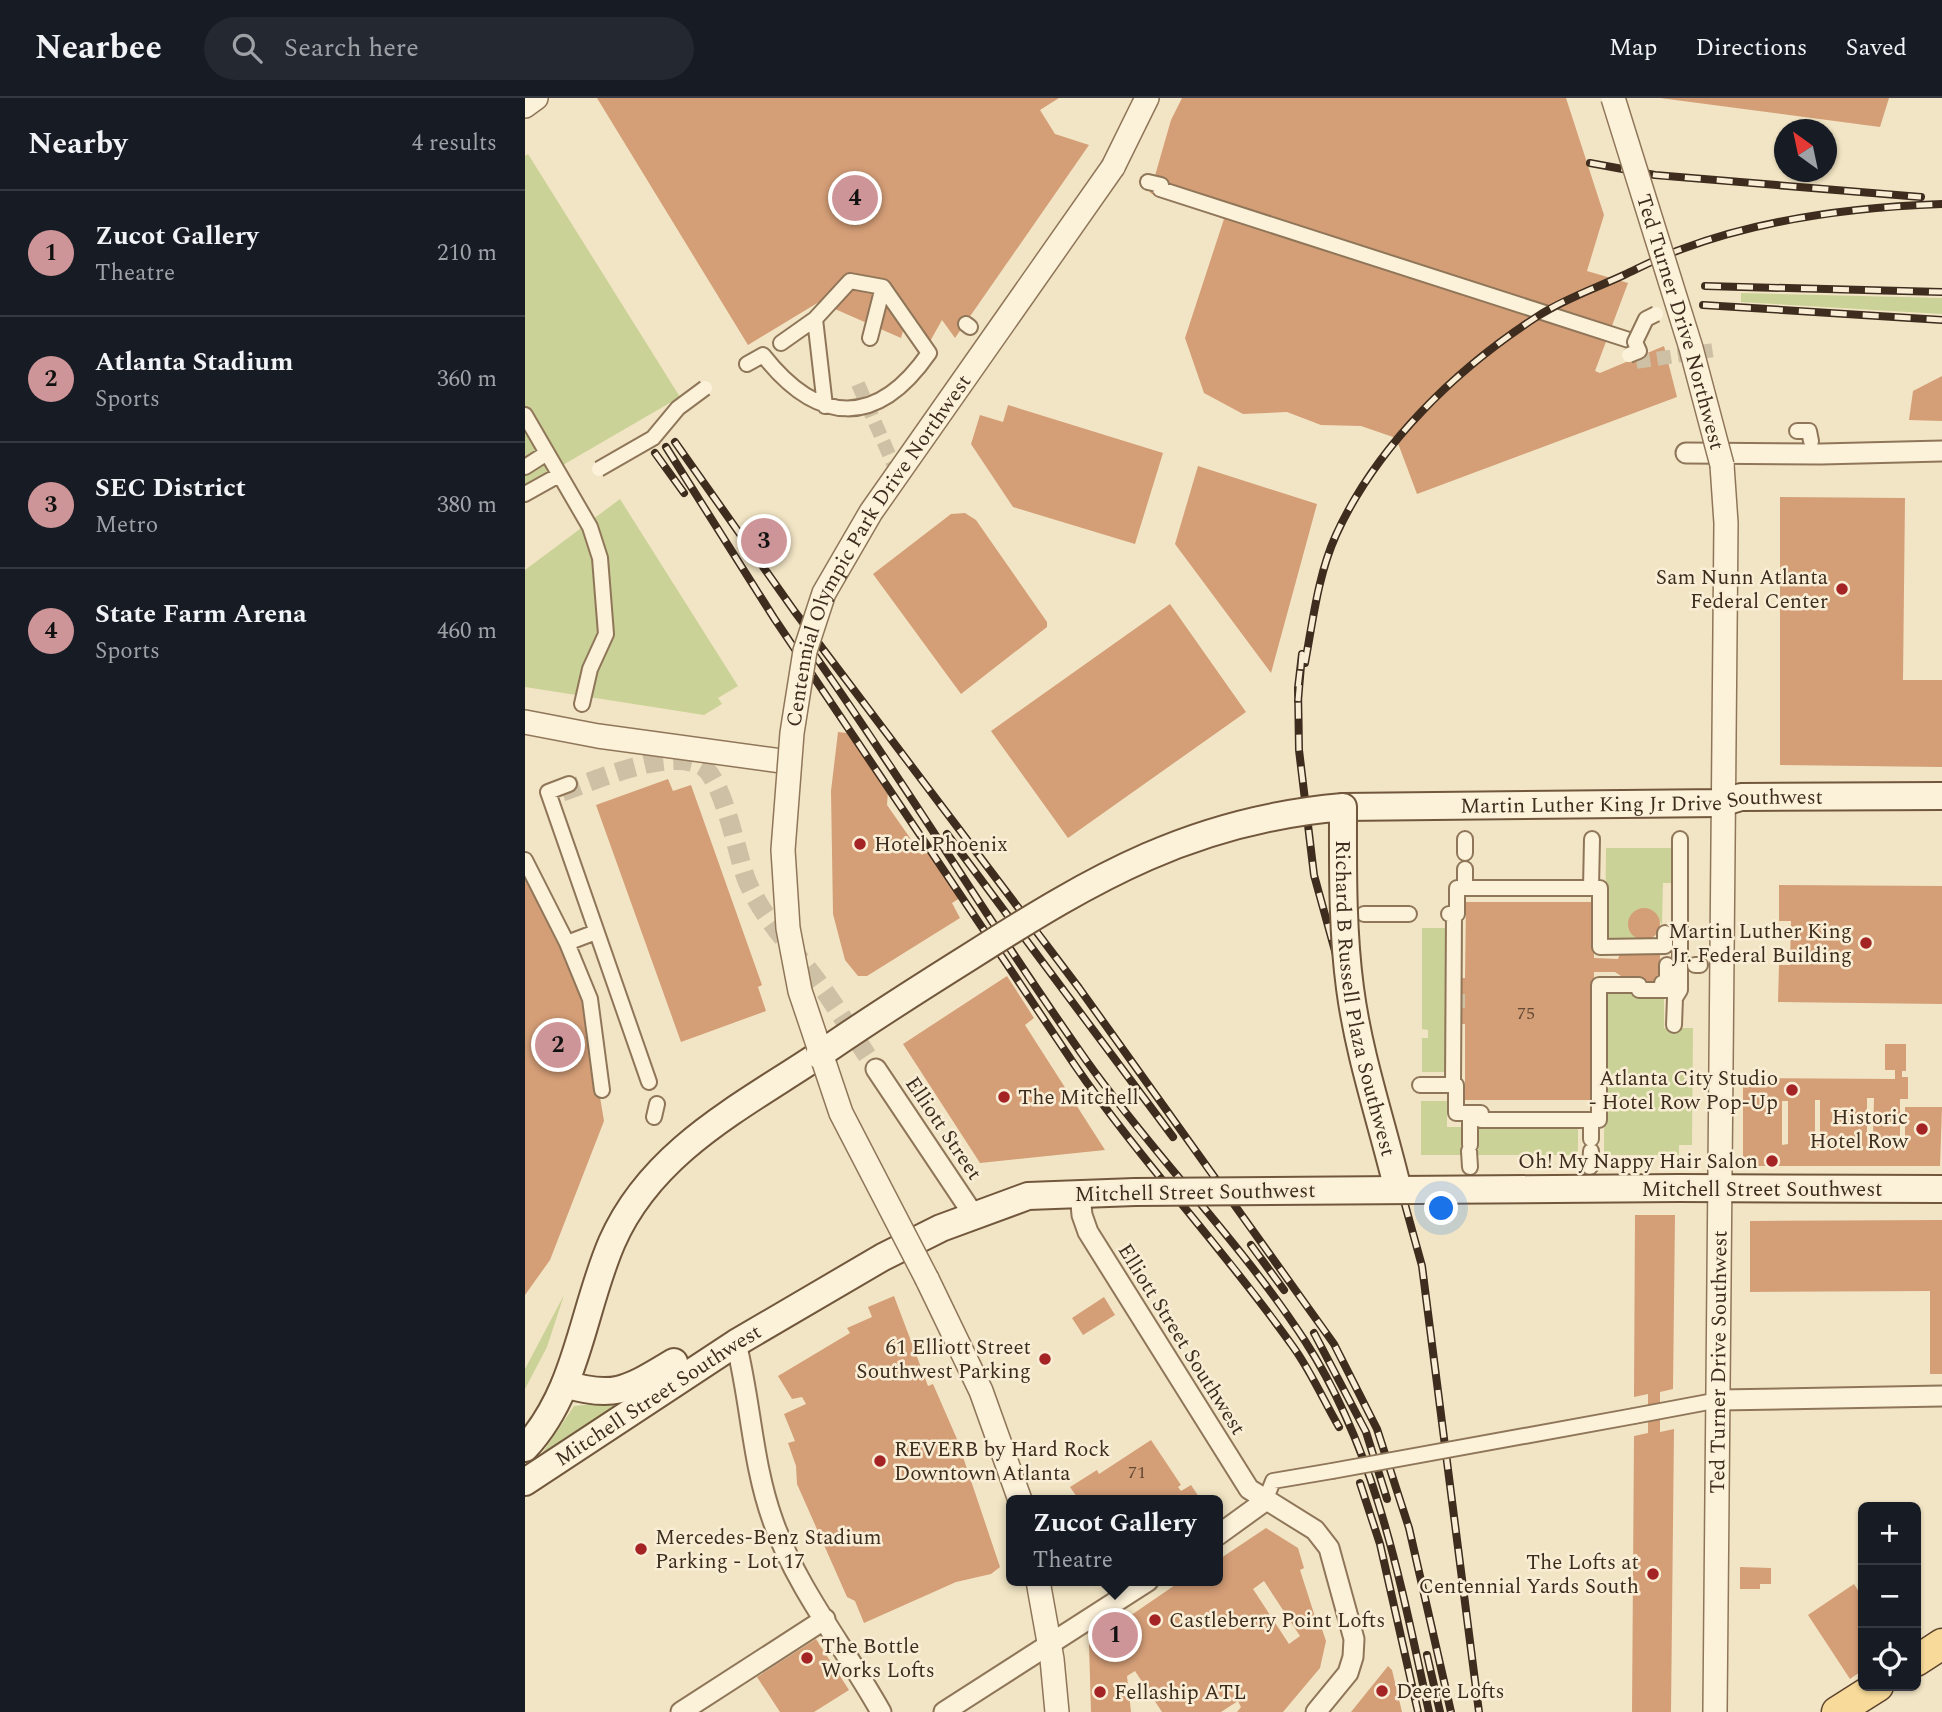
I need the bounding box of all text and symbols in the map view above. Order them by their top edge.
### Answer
search box [204,17,694,80]
text: Nearbee [35,23,162,73]
text: Search here [284,28,419,68]
icon: search [228,29,266,67]
text: Map [1609,30,1657,66]
text: Directions [1695,30,1807,66]
text: Saved [1845,30,1907,66]
north arrow [1774,119,1837,182]
text: Nearby [28,121,127,167]
text: 4 results [412,126,497,161]
pin: 4 [832,172,878,224]
street label: Ted Turner Drive Northwest [1627,190,1732,454]
text: Zucot Gallery [95,216,259,256]
text: 1 [45,236,57,271]
text: 210 m [437,236,497,271]
text: Theatre [95,256,175,291]
text: Atlanta Stadium [95,342,293,382]
text: 2 [45,362,57,397]
text: 360 m [437,362,497,397]
street label: Centennial Olympic Park Drive Northwest [778,368,980,729]
text: Sports [95,382,160,417]
text: SEC District [95,468,246,508]
text: 3 [45,488,57,523]
text: 380 m [437,488,497,523]
text: Metro [95,508,158,543]
pin: 3 [741,515,787,567]
place label: Sam Nunn Atlanta Federal Center [1656,562,1829,618]
marker: Sam Nunn Atlanta Federal Center [1834,581,1850,597]
text: State Farm Arena [95,594,307,634]
text: 4 [45,614,57,649]
text: 460 m [437,614,497,649]
text: Sports [95,634,160,669]
street label: Martin Luther King Jr Drive Southwest [1460,782,1823,823]
place label: Hotel Phoenix [874,829,1008,861]
marker: Hotel Phoenix [852,836,868,852]
street label: Richard B Russell Plaza Southwest [1326,840,1404,1160]
place label: Martin Luther King Jr. Federal Building [1668,916,1852,972]
marker: Martin Luther King Jr. Federal Building [1858,935,1874,951]
house number: 75 [1517,1000,1535,1027]
pin: 2 [535,1019,581,1071]
place label: Atlanta City Studio - Hotel Row Pop-Up [1589,1063,1778,1119]
street label: Elliott Street [897,1070,990,1187]
place label: The Mitchell [1018,1082,1139,1114]
marker: Atlanta City Studio - Hotel Row Pop-Up [1784,1082,1800,1098]
marker: The Mitchell [996,1089,1012,1105]
place label: Historic Hotel Row [1810,1102,1909,1158]
marker: Historic Hotel Row [1914,1121,1930,1137]
place label: Oh! My Nappy Hair Salon [1518,1146,1758,1178]
marker: Oh! My Nappy Hair Salon [1764,1153,1780,1169]
street label: Mitchell Street Southwest [1642,1174,1882,1206]
street label: Mitchell Street Southwest [1074,1175,1316,1211]
your location [1424,1191,1458,1225]
street label: Ted Turner Drive Southwest [1702,1230,1736,1494]
street label: Elliott Street Southwest [1109,1237,1253,1442]
street label: Mitchell Street Southwest [549,1316,768,1475]
place label: 61 Elliott Street Southwest Parking [856,1332,1031,1388]
marker: 61 Elliott Street Southwest Parking [1037,1351,1053,1367]
place label: REVERB by Hard Rock Downtown Atlanta [894,1434,1111,1490]
marker: REVERB by Hard Rock Downtown Atlanta [872,1453,888,1469]
house number: 71 [1128,1459,1146,1486]
popup [1006,1495,1223,1586]
map controls [1858,1502,1921,1691]
button: + [1858,1502,1921,1565]
text: Zucot Gallery [1033,1503,1196,1543]
place label: Mercedes-Benz Stadium Parking - Lot 17 [655,1522,882,1578]
marker: Mercedes-Benz Stadium Parking - Lot 17 [633,1541,649,1557]
text: Theatre [1033,1543,1113,1578]
place label: The Lofts at Centennial Yards South [1419,1547,1639,1603]
button: − [1858,1565,1921,1628]
marker: The Lofts at Centennial Yards South [1645,1566,1661,1582]
place label: Castleberry Point Lofts [1169,1605,1385,1637]
pin: 1 [1092,1609,1138,1661]
marker: Castleberry Point Lofts [1147,1612,1163,1628]
button: locate [1858,1628,1921,1691]
place label: The Bottle Works Lofts [821,1631,935,1687]
marker: The Bottle Works Lofts [799,1650,815,1666]
place label: Deere Lofts [1396,1676,1505,1708]
place label: Fellaship ATL [1114,1677,1247,1709]
marker: Deere Lofts [1374,1683,1390,1699]
marker: Fellaship ATL [1092,1684,1108,1700]

